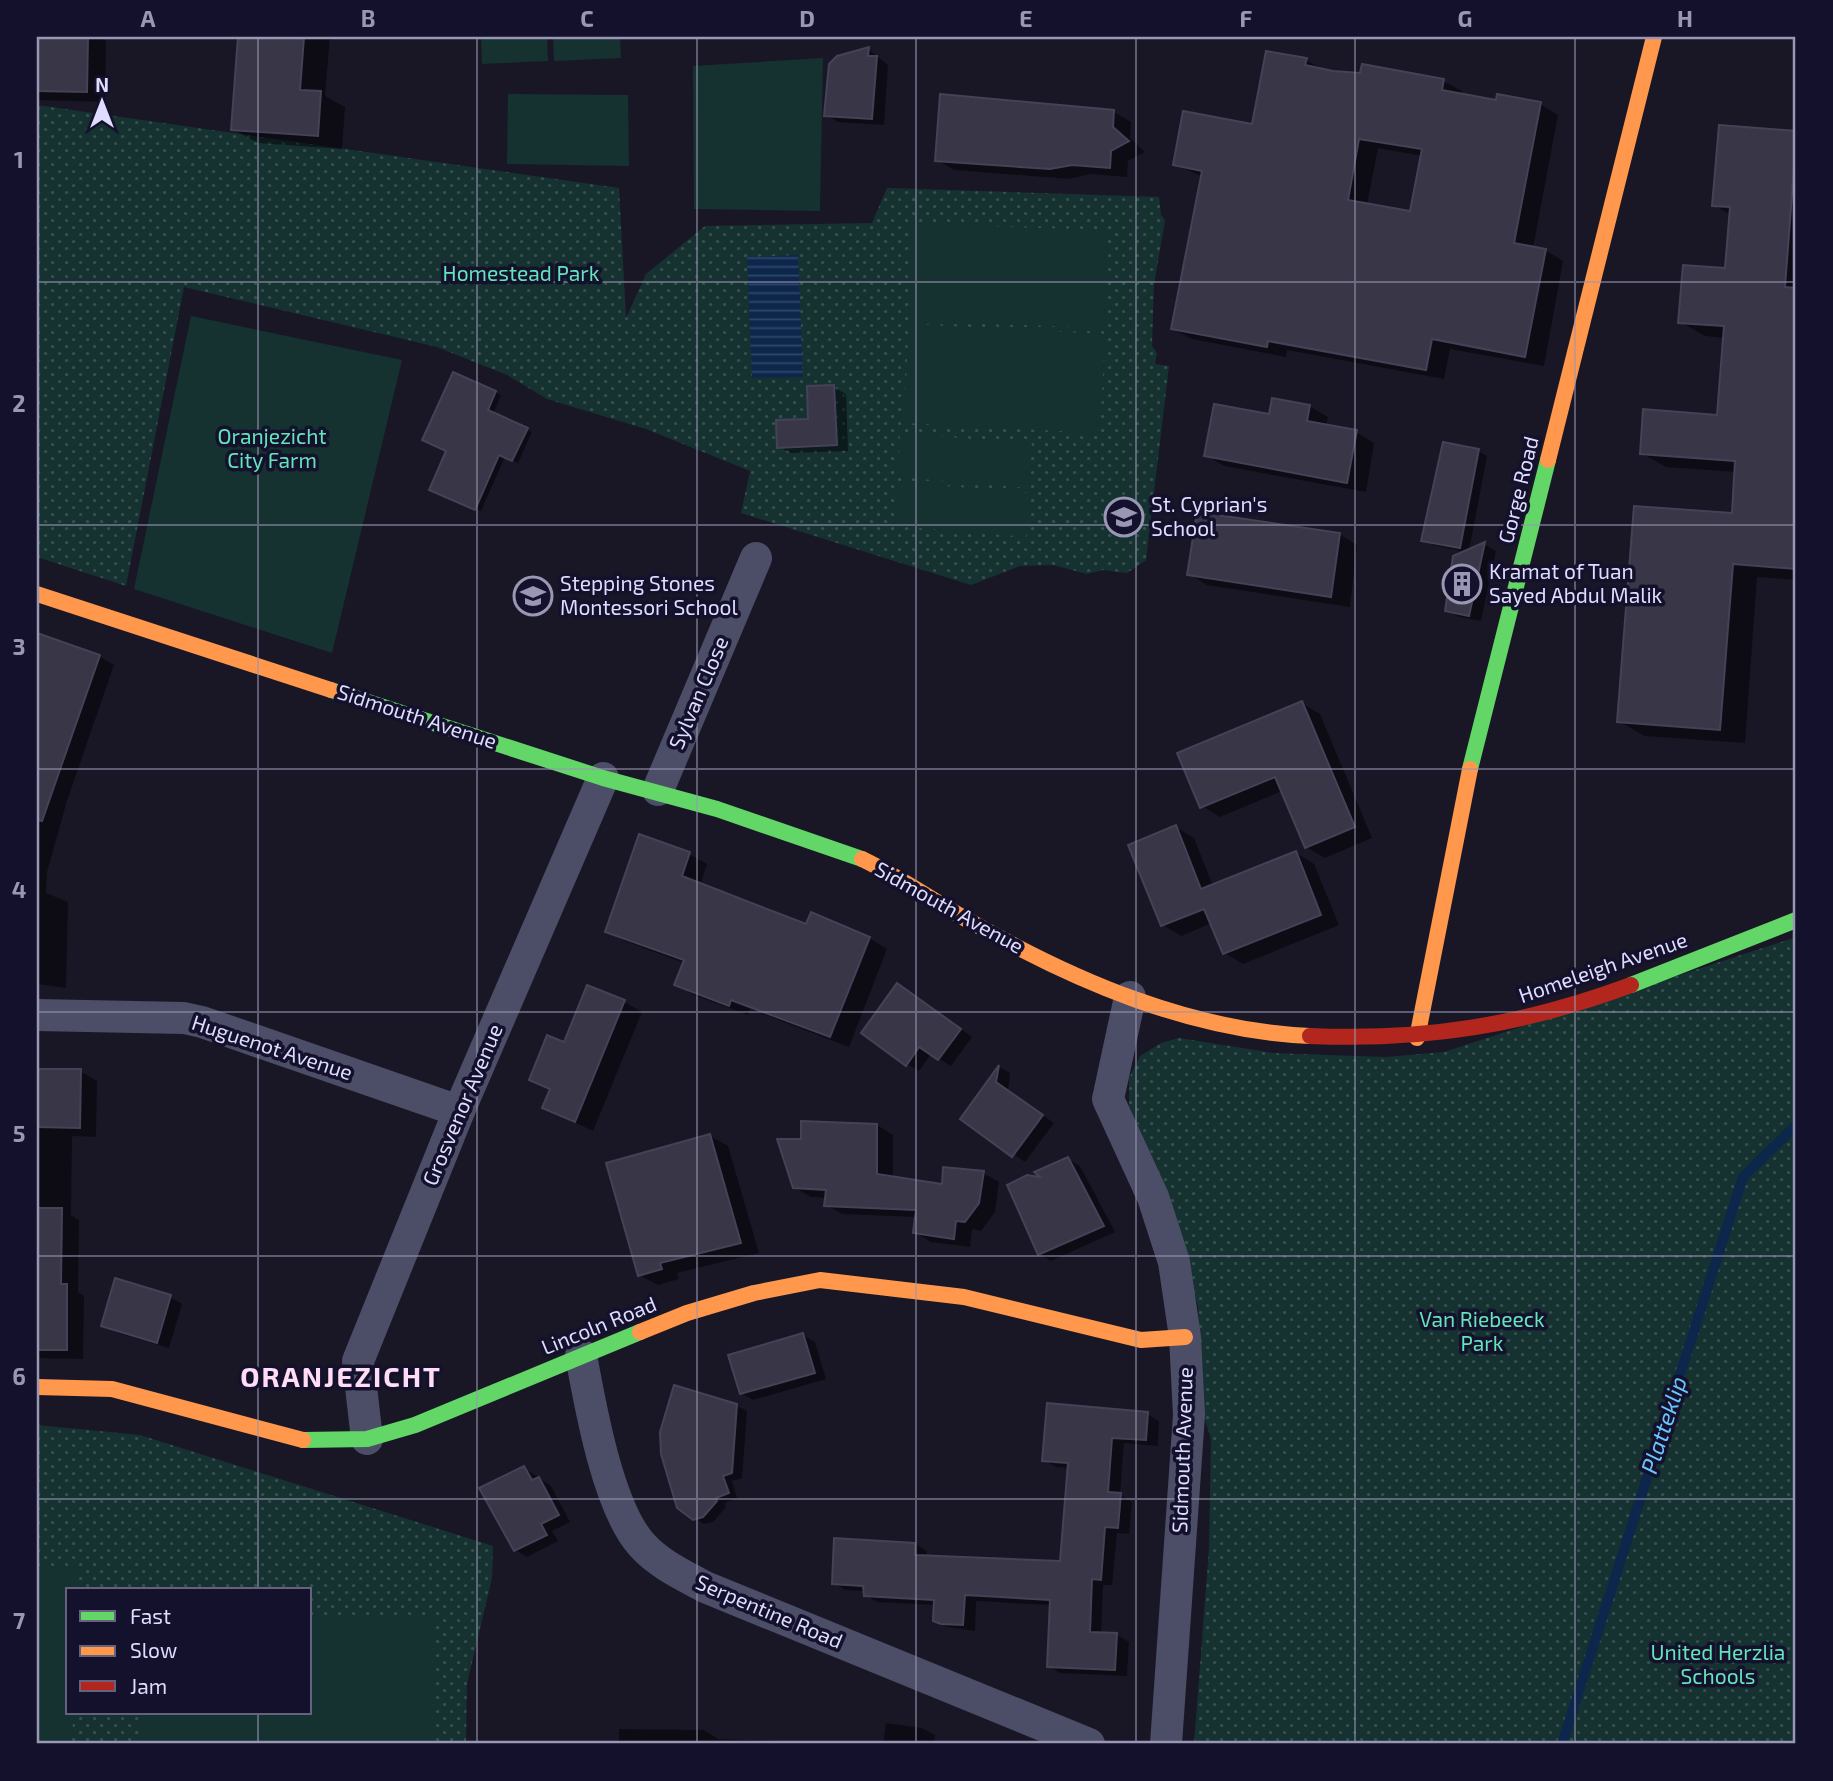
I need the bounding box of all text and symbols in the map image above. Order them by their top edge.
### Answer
text: A [140,4,156,32]
text: B [361,4,375,32]
text: C [580,4,594,32]
text: D [799,4,815,32]
text: E [1019,4,1033,32]
text: F [1240,4,1253,32]
text: G [1458,4,1472,32]
text: H [1677,4,1693,32]
north arrow [66,66,136,136]
text: N [95,73,109,96]
text: 1 [14,145,24,173]
park label: Homestead Park [443,260,600,285]
text: 2 [12,389,26,417]
park label: Oranjezicht City Farm [217,423,327,472]
street label: Gorge Road [1492,434,1543,546]
place label: St. Cyprian's School [1151,491,1267,540]
school or university icon: St. Cyprian's School [1103,496,1145,538]
place label: Kramat of Tuan Sayed Abdul Malik [1489,558,1663,607]
building icon: Kramat of Tuan Sayed Abdul Malik [1441,563,1483,605]
place label: Stepping Stones Montessori School [560,570,739,619]
school or university icon: Stepping Stones Montessori School [512,575,554,617]
text: 3 [12,632,26,660]
street label: Sylvan Close [663,632,733,753]
street label: Sidmouth Avenue [335,678,500,753]
street label: Sidmouth Avenue [871,855,1028,958]
text: 4 [12,875,26,903]
street label: Homeleigh Avenue [1515,926,1690,1007]
street label: Huguenot Avenue [189,1009,356,1084]
street label: Grosvenor Avenue [416,1020,507,1189]
text: 5 [13,1119,25,1147]
street label: Lincoln Road [537,1290,660,1359]
park label: Van Riebeeck Park [1419,1306,1545,1355]
district label: ORANJEZICHT [240,1359,442,1393]
text: 6 [12,1362,26,1390]
street label: Sidmouth Avenue [1166,1367,1197,1533]
water label: Platteklip [1634,1372,1692,1477]
street label: Serpentine Road [692,1568,847,1653]
legend [66,1588,312,1714]
text: Fast [130,1603,171,1628]
text: 7 [13,1606,25,1634]
text: Slow [130,1637,177,1662]
park label: United Herzlia Schools [1651,1639,1785,1688]
text: Jam [130,1673,167,1698]

